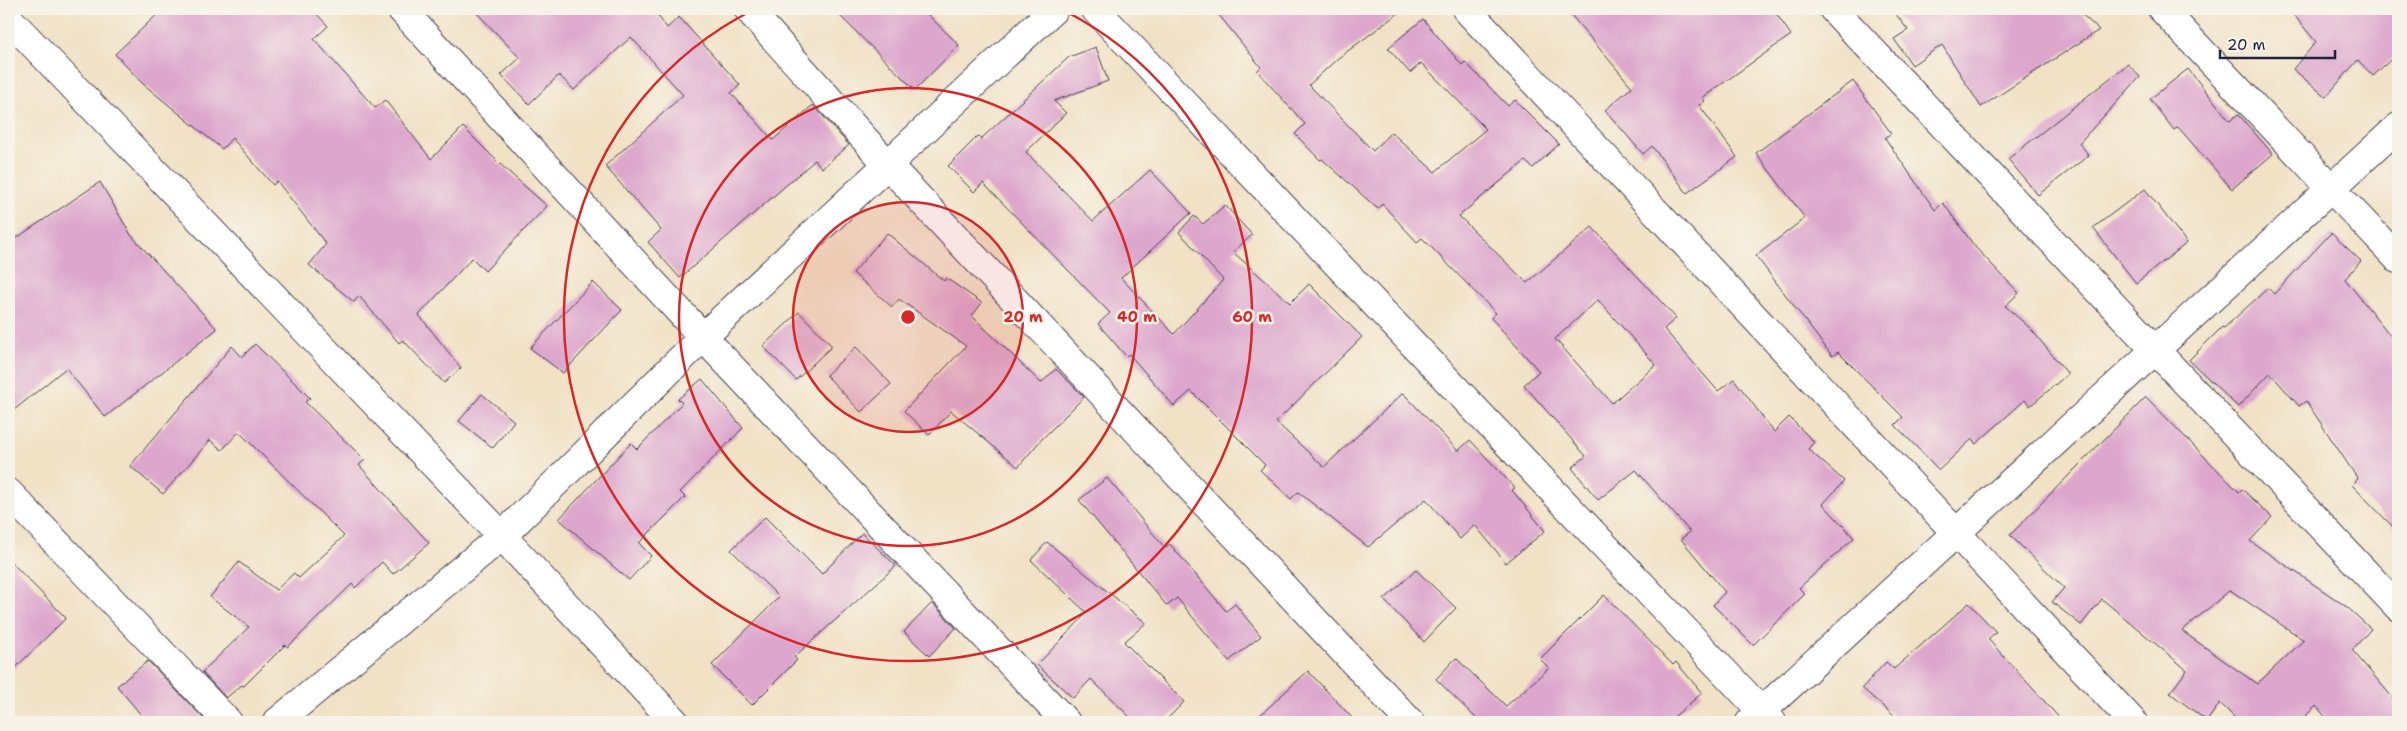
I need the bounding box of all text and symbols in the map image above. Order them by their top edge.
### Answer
scale bar [2220,28,2334,60]
text: 20 m [2227,35,2266,55]
text: 20 m [1003,307,1043,327]
text: 40 m [1117,307,1157,327]
text: 60 m [1232,307,1272,327]
centre of rings [899,308,917,326]

